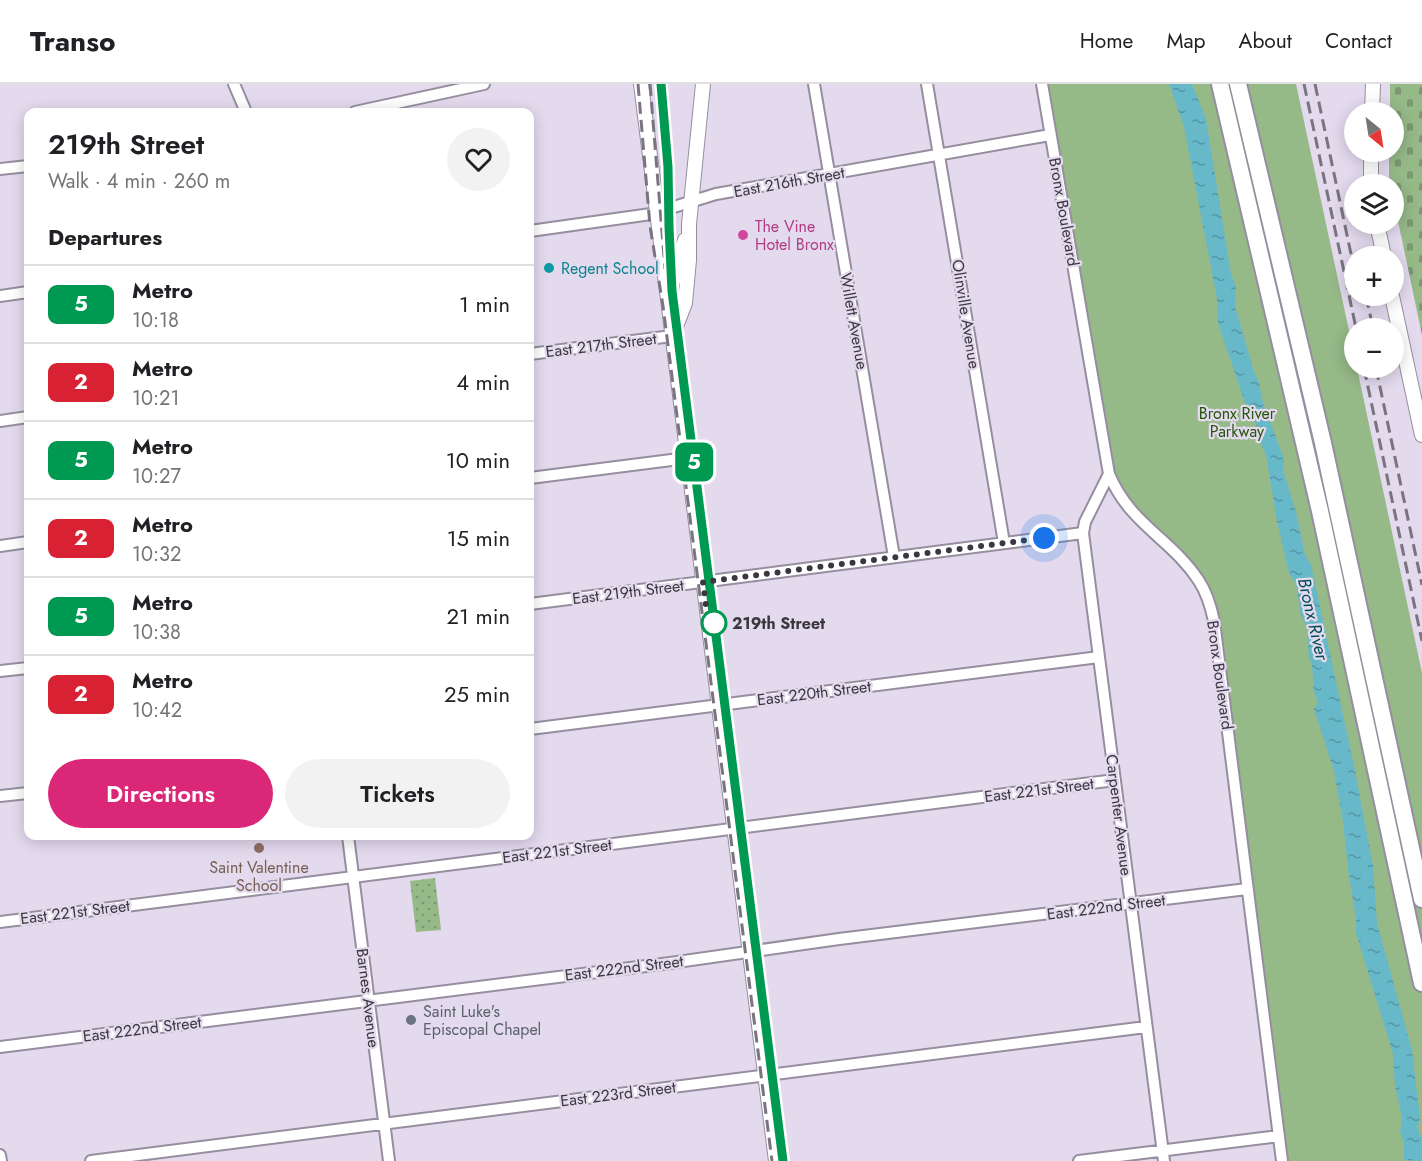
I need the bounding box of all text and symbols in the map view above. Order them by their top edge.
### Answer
text: Transo [30,21,115,62]
text: Home [1080,26,1133,56]
text: Map [1166,26,1206,56]
text: About [1239,26,1292,56]
text: Contact [1325,26,1392,56]
north arrow [1344,102,1404,162]
map controls [1344,102,1404,378]
text: 219th Street [48,124,204,165]
button: heart [447,128,510,191]
street label: Bronx Boulevard [1043,156,1085,268]
street label: East 216th Street [732,161,846,203]
text: Walk · 4 min · 260 m [48,167,230,196]
button: layers [1344,174,1404,234]
place label: The Vine Hotel Bronx [755,215,834,256]
text: Departures [48,221,162,253]
marker: The Vine Hotel Bronx [736,228,750,242]
button: + [1344,246,1404,306]
place label: Regent School [561,257,659,280]
street label: Olinville Avenue [946,258,986,370]
marker: Regent School [542,261,556,275]
street label: Willett Avenue [834,271,874,371]
text: Metro [132,274,193,306]
text: 1 min [459,288,510,320]
text: 5 [74,289,88,319]
text: 10:18 [132,306,179,335]
button: − [1344,318,1404,378]
street label: East 217th Street [544,327,658,363]
text: Metro [132,352,193,384]
text: 4 min [456,366,510,398]
text: 2 [74,367,88,397]
text: 10:21 [132,384,179,413]
park label: Bronx River Parkway [1199,402,1276,443]
text: Metro [132,430,193,462]
line badge: 5 [674,442,714,482]
text: 10 min [446,444,510,476]
text: 5 [74,445,88,475]
text: 5 [687,447,701,477]
text: 10:27 [132,462,181,491]
text: Metro [132,508,193,540]
text: 15 min [447,522,510,554]
text: 2 [74,523,88,553]
your location [1029,523,1059,553]
text: 10:32 [132,540,181,569]
street label: East 219th Street [571,574,685,610]
water label: Bronx River [1291,575,1335,664]
text: Metro [132,586,193,618]
text: 21 min [447,600,510,632]
text: 5 [74,601,88,631]
marker: 219th Street [701,610,727,636]
place label: 219th Street [732,612,826,635]
text: 10:38 [132,618,181,647]
street label: Bronx Boulevard [1201,619,1239,731]
text: Metro [132,664,193,696]
street label: East 220th Street [756,675,872,711]
text: 25 min [444,678,510,710]
text: 2 [74,679,88,709]
text: 10:42 [132,696,182,725]
street label: Carpenter Avenue [1100,753,1138,877]
button: Directions [48,759,273,828]
button: Tickets [285,759,510,828]
street label: East 221st Street [983,772,1095,808]
street label: East 221st Street [501,833,613,869]
marker: Saint Valentine School [252,841,266,855]
place label: Saint Valentine School [209,856,309,897]
street label: East 222nd Street [1045,888,1167,926]
street label: East 221st Street [19,894,131,930]
street label: Barnes Avenue [351,947,385,1049]
street label: East 222nd Street [563,949,685,987]
place label: Saint Luke's Episcopal Chapel [423,1000,541,1041]
street label: East 222nd Street [81,1010,203,1048]
marker: Saint Luke's Episcopal Chapel [404,1013,418,1027]
street label: East 223rd Street [559,1075,677,1112]

